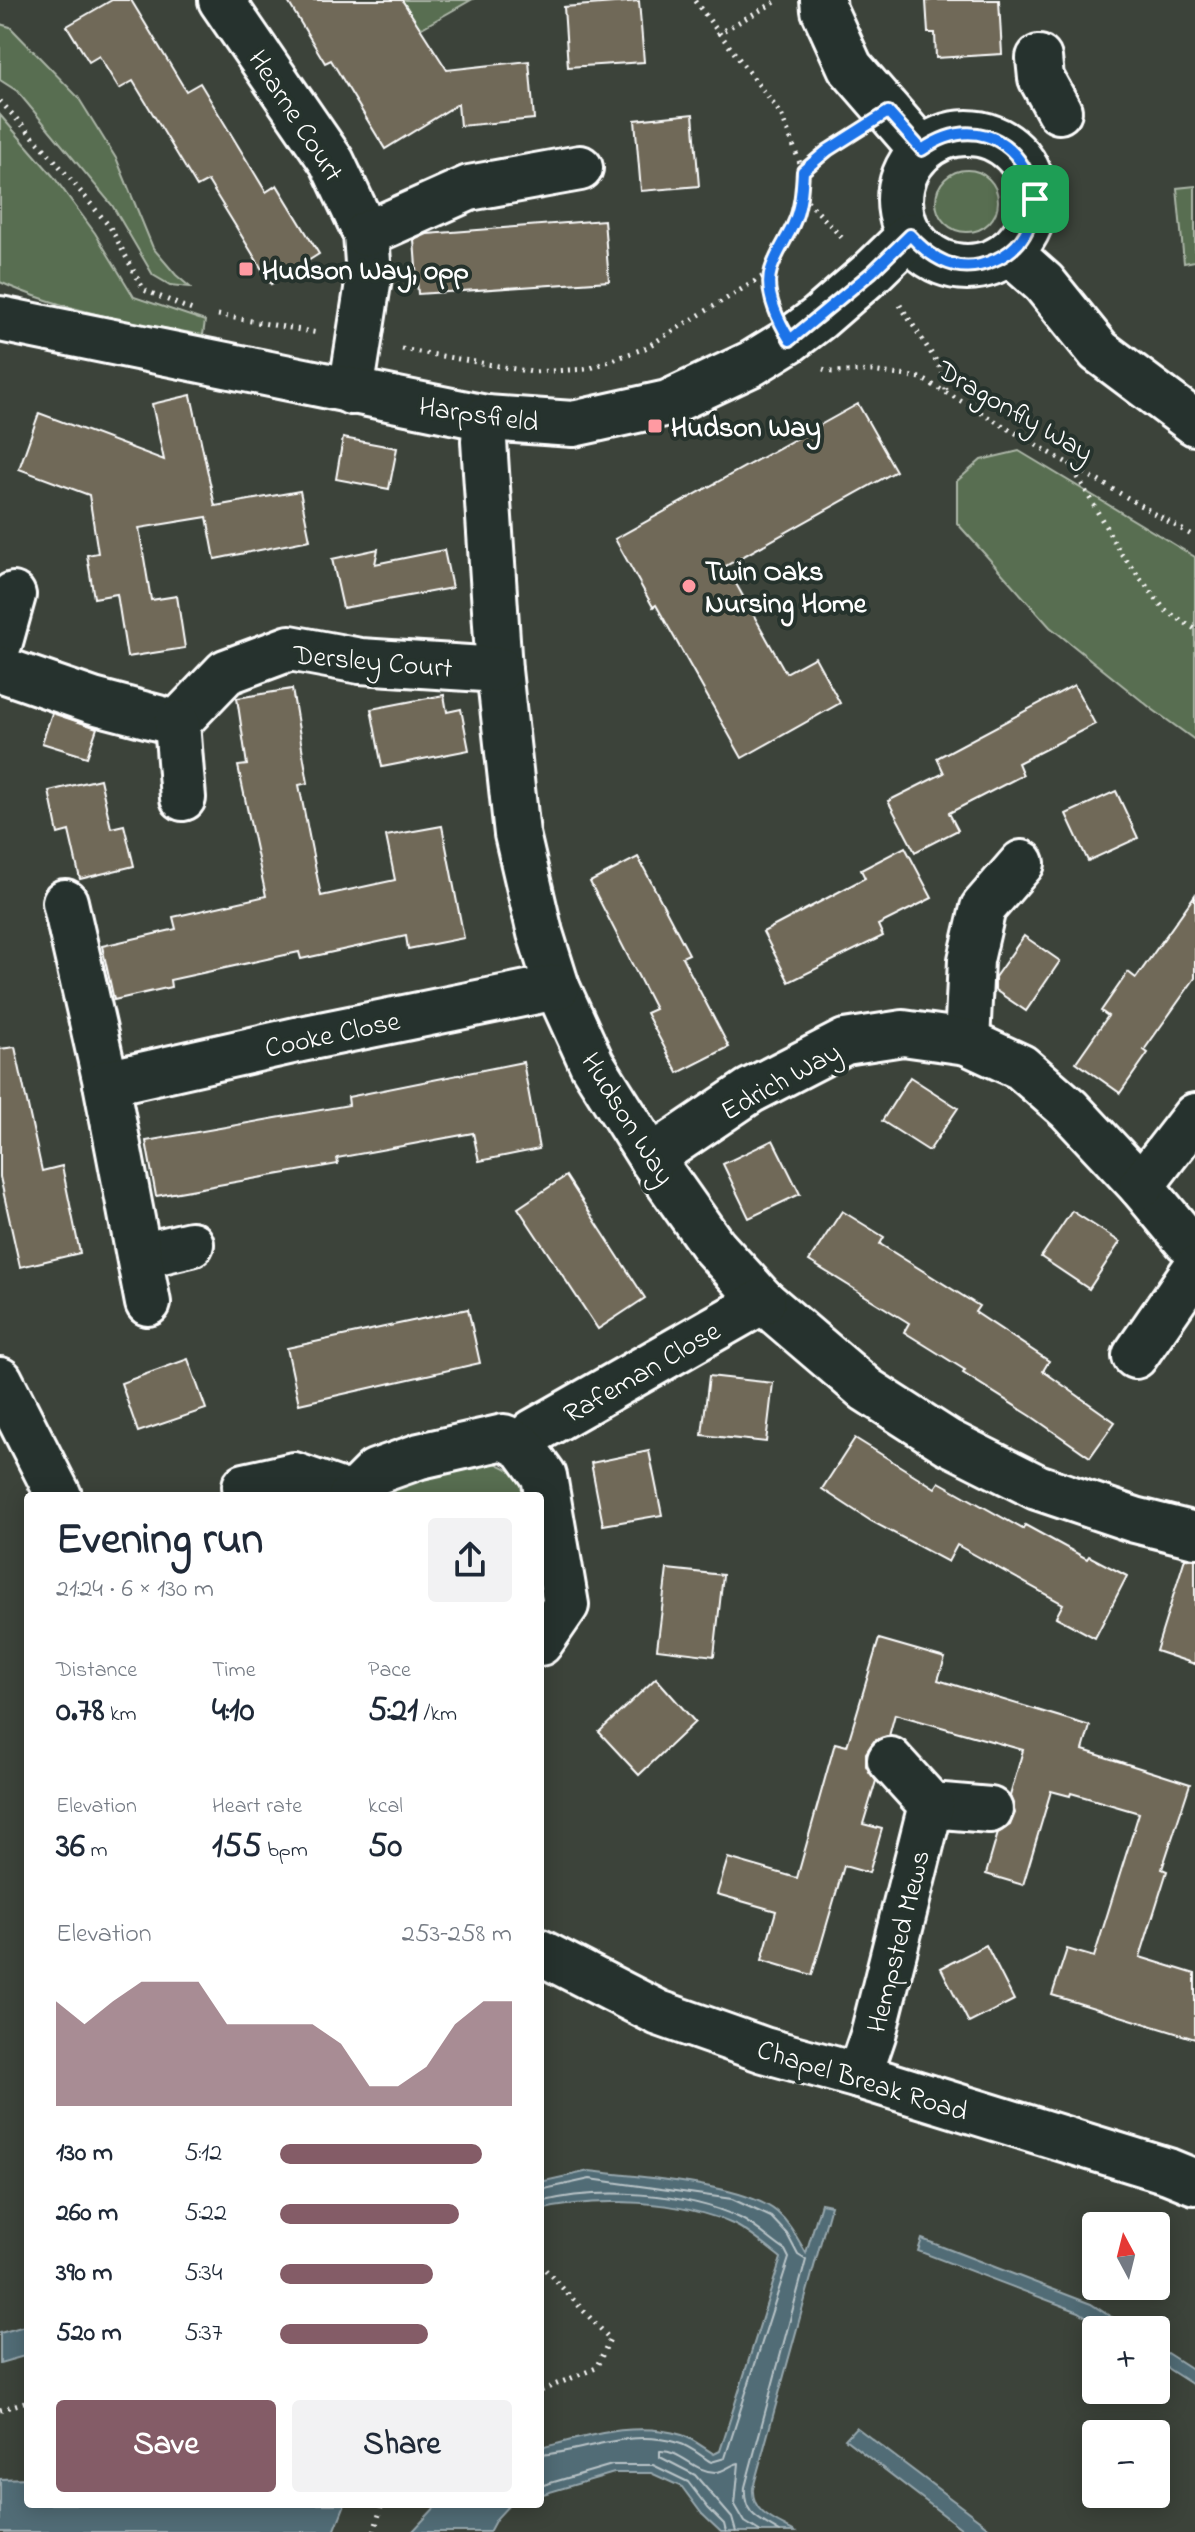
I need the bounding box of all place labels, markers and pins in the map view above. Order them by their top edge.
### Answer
pin [1001,165,1069,233]
place label: Hudson Way, opp [262,252,469,293]
marker: Hudson Way, opp [237,260,255,278]
place label: Hudson Way [671,409,821,450]
marker: Hudson Way [646,417,664,435]
place label: Twin Oaks Nursing Home [705,553,868,627]
marker: Twin Oaks Nursing Home [680,577,698,595]

